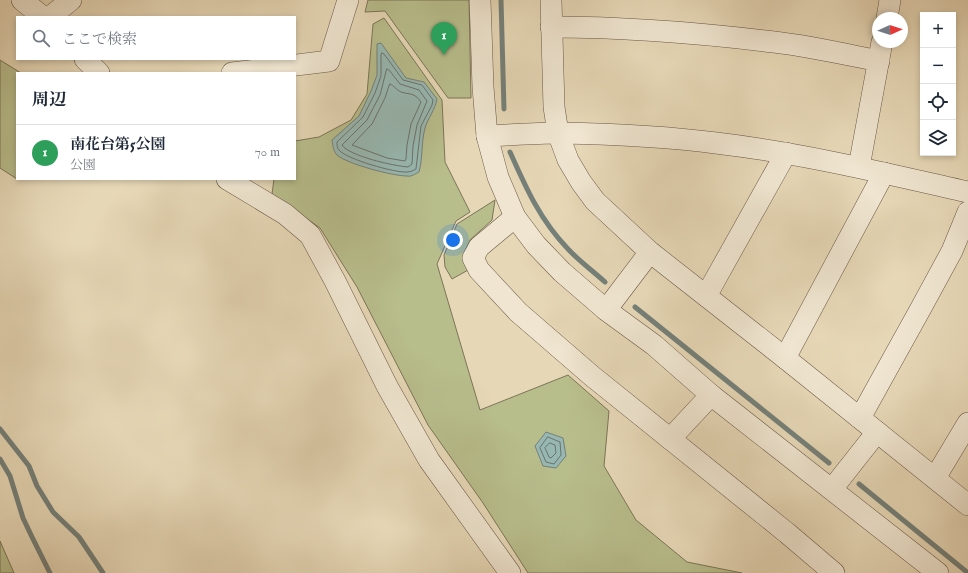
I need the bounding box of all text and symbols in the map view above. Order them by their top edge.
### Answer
north arrow [872,12,908,48]
map controls [920,12,956,156]
button: + [920,12,956,48]
search box [16,16,296,60]
pin: 1 [431,22,457,55]
icon: search [30,27,52,49]
text: ここで検索 [62,30,137,49]
button: − [920,48,956,84]
button: locate [920,84,956,120]
text: 周辺 [32,90,66,111]
button: layers [920,120,956,156]
text: 南花台第5公園 [70,135,165,154]
text: 1 [43,144,47,161]
text: 70 m [255,144,280,161]
text: 公園 [70,157,96,174]
your location [443,230,463,250]

